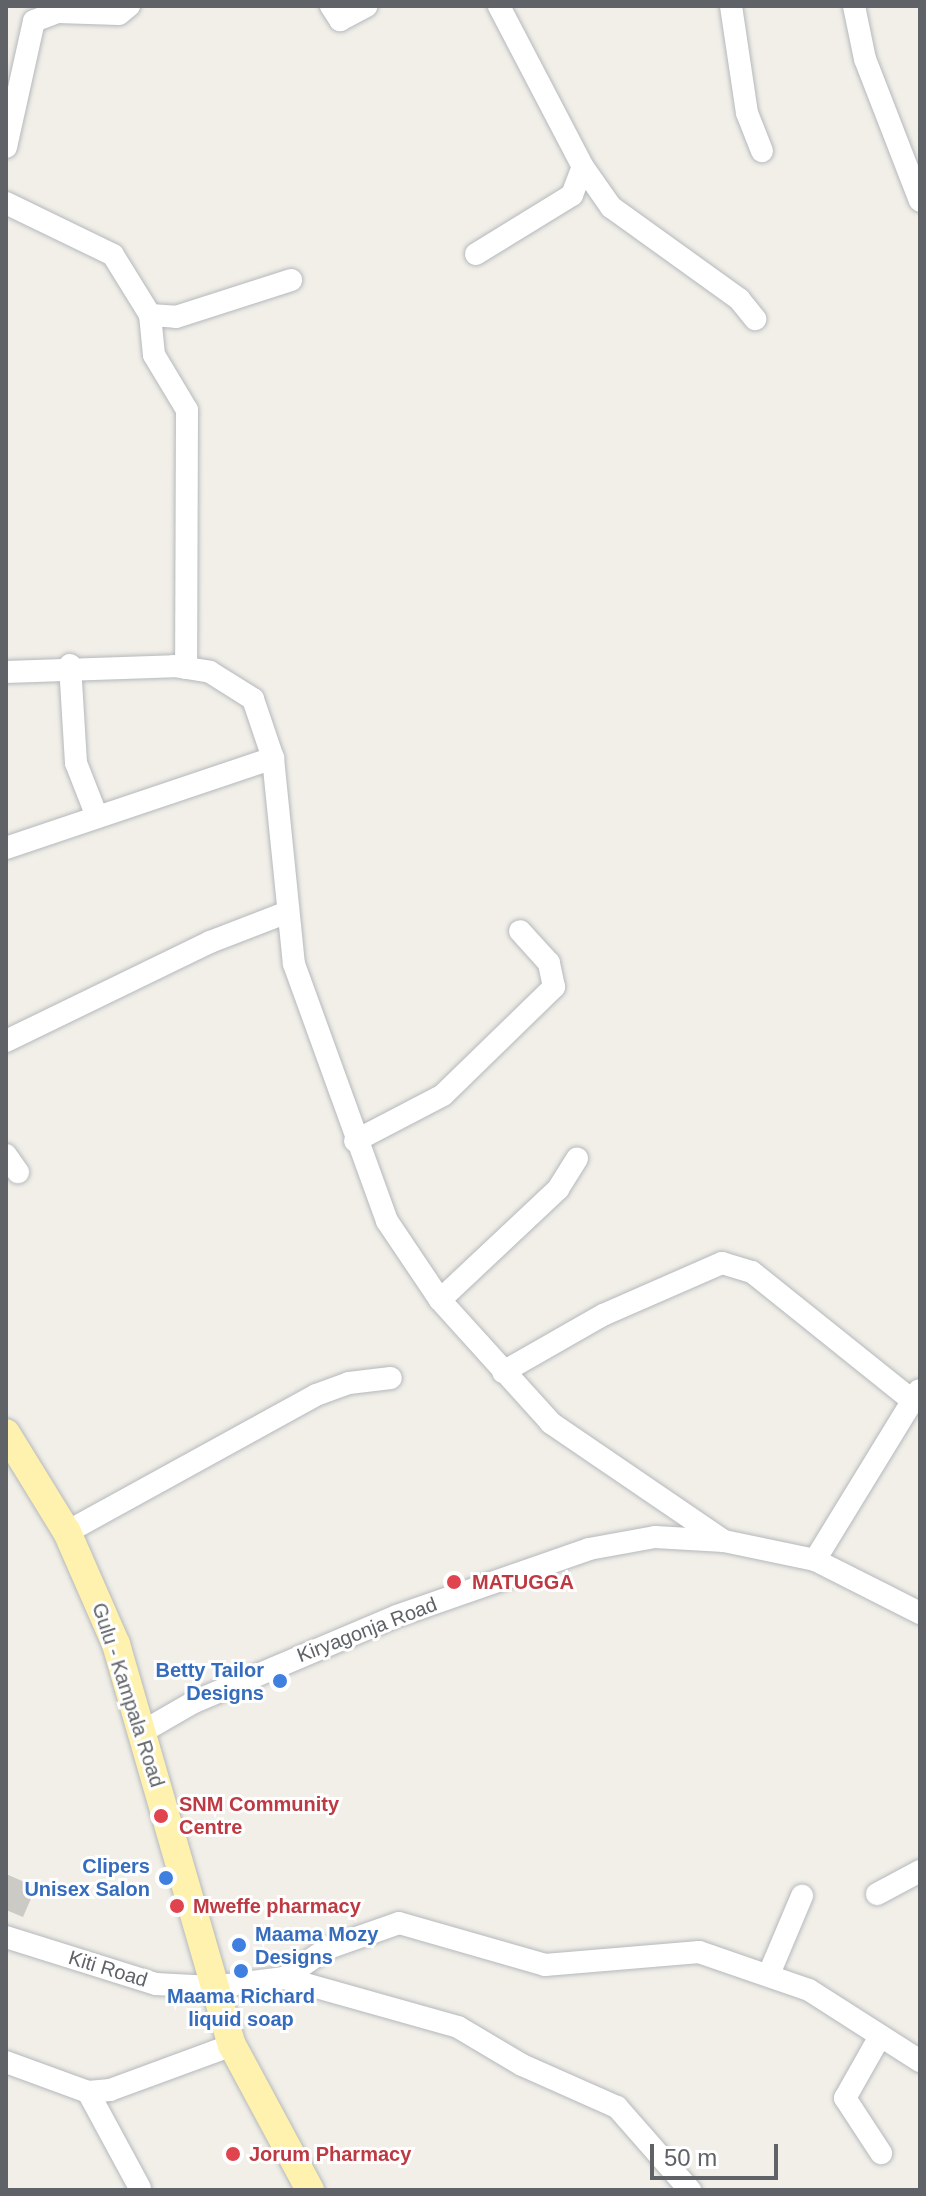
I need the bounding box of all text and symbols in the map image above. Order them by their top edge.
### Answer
place label: MATUGGA [472,1570,574,1594]
marker: MATUGGA [443,1571,465,1593]
street label: Kiryagonja Road [294,1592,440,1668]
street label: Gulu - Kampala Road [87,1600,169,1790]
place label: Betty Tailor Designs [155,1658,264,1705]
marker: Betty Tailor Designs [271,1672,289,1690]
place label: SNM Community Centre [179,1792,339,1839]
marker: SNM Community Centre [150,1805,172,1827]
place label: Clipers Unisex Salon [24,1854,150,1901]
marker: Clipers Unisex Salon [157,1869,175,1887]
place label: Mweffe pharmacy [193,1894,361,1918]
marker: Mweffe pharmacy [168,1897,186,1915]
place label: Maama Mozy Designs [255,1922,378,1969]
marker: Maama Mozy Designs [230,1936,248,1954]
street label: Kiti Road [66,1946,150,1992]
marker: Maama Richard liquid soap [232,1962,250,1980]
place label: Maama Richard liquid soap [167,1984,315,2031]
scale bar [654,2128,782,2178]
place label: Jorum Pharmacy [249,2142,411,2166]
text: 50 m [664,2144,717,2171]
marker: Jorum Pharmacy [224,2145,242,2163]

